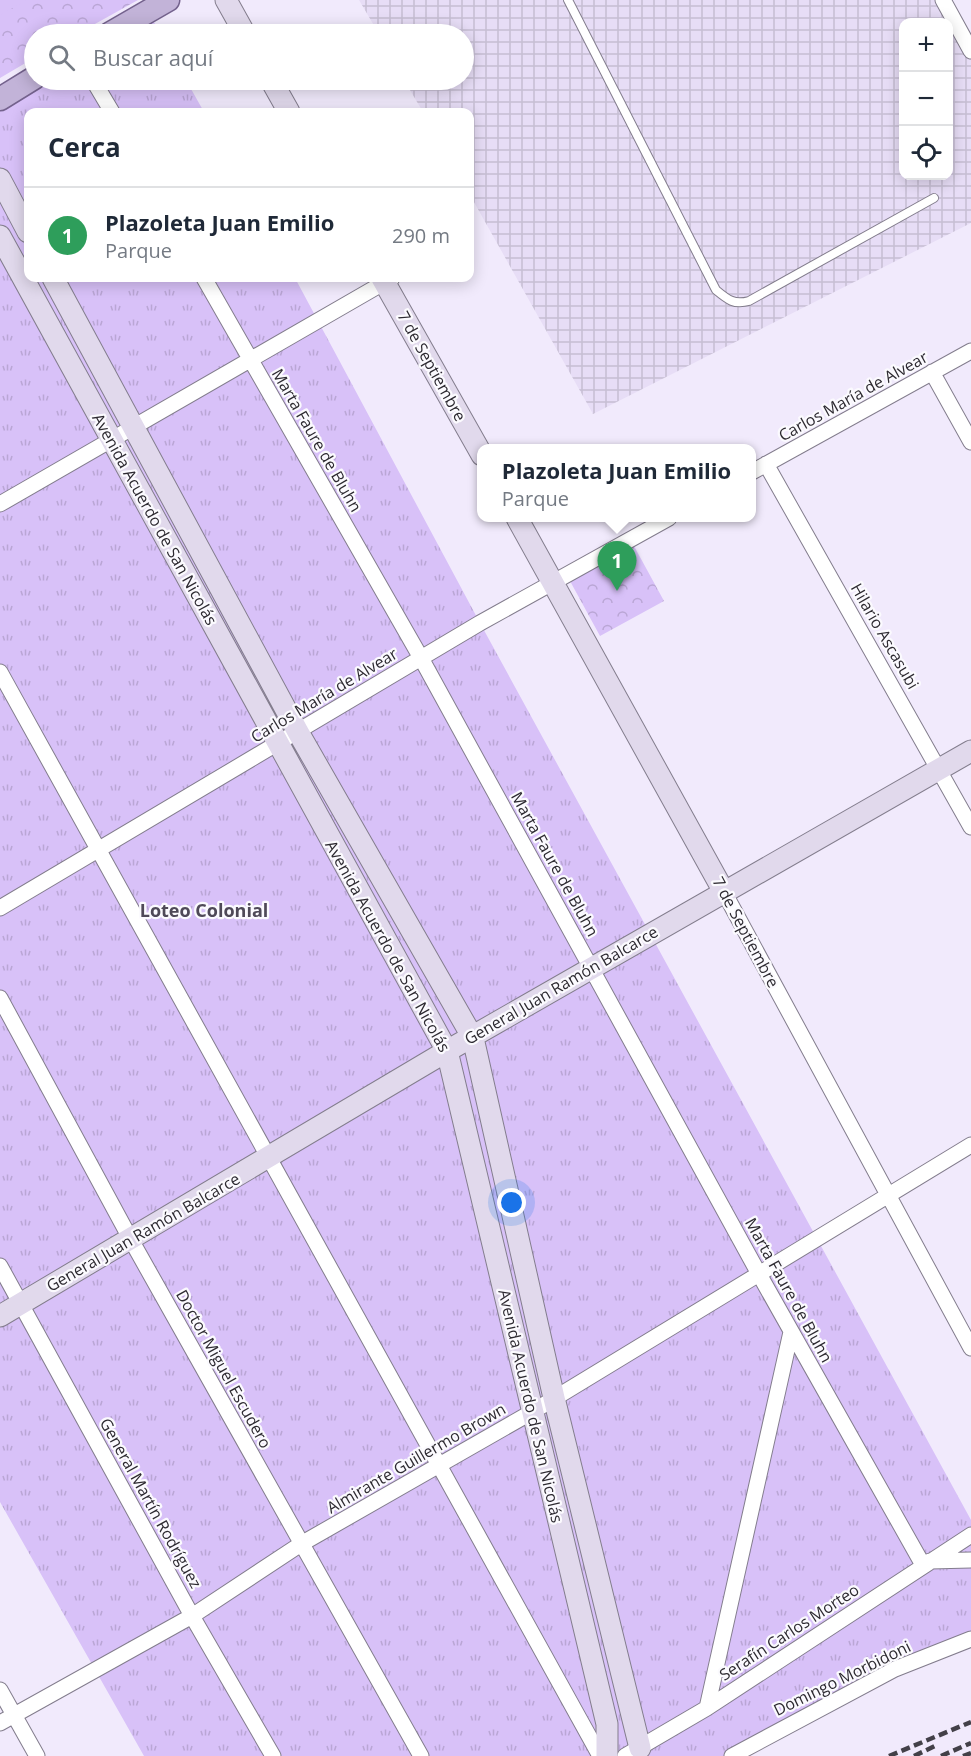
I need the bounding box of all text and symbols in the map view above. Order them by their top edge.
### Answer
map controls [899,18,953,180]
button: + [899,18,953,72]
search box [24,24,474,90]
icon: search [45,41,78,74]
text: Buscar aquí [93,42,213,72]
button: − [899,72,953,126]
button: locate [899,126,953,180]
text: Cerca [48,129,121,165]
text: Plazoleta Juan Emilio [105,207,334,237]
text: 1 [62,222,73,249]
text: 290 m [392,222,450,249]
text: Parque [105,237,172,264]
street label: 7 de Septiembre [393,307,471,425]
street label: Carlos María de Alvear [774,346,932,446]
street label: Marta Faure de Bluhn [267,364,367,516]
street label: Avenida Acuerdo de San Nicolás [87,409,223,629]
popup [477,444,756,522]
text: Plazoleta Juan Emilio [502,455,731,485]
text: Parque [502,485,569,512]
pin: 1 [598,542,636,591]
street label: Hilario Ascasubi [846,579,924,693]
street label: Carlos María de Alvear [247,642,402,748]
street label: Marta Faure de Bluhn [506,788,604,940]
street label: Avenida Acuerdo de San Nicolás [320,836,456,1056]
street label: 7 de Septiembre [707,873,785,991]
district label: Loteo Colonial [140,898,268,922]
street label: General Juan Ramón Balcarce [460,920,662,1050]
street label: General Juan Ramón Balcarce [42,1167,244,1297]
your location [497,1188,526,1217]
street label: Marta Faure de Bluhn [740,1214,838,1366]
street label: Doctor Miguel Escudero [171,1286,277,1452]
street label: Avenida Acuerdo de San Nicolás [493,1287,569,1525]
street label: Almirante Guillermo Brown [322,1398,510,1518]
street label: General Martín Rodríguez [95,1414,207,1592]
street label: Serafín Carlos Morteo [715,1579,863,1685]
street label: Domingo Morbidoni [770,1635,914,1721]

